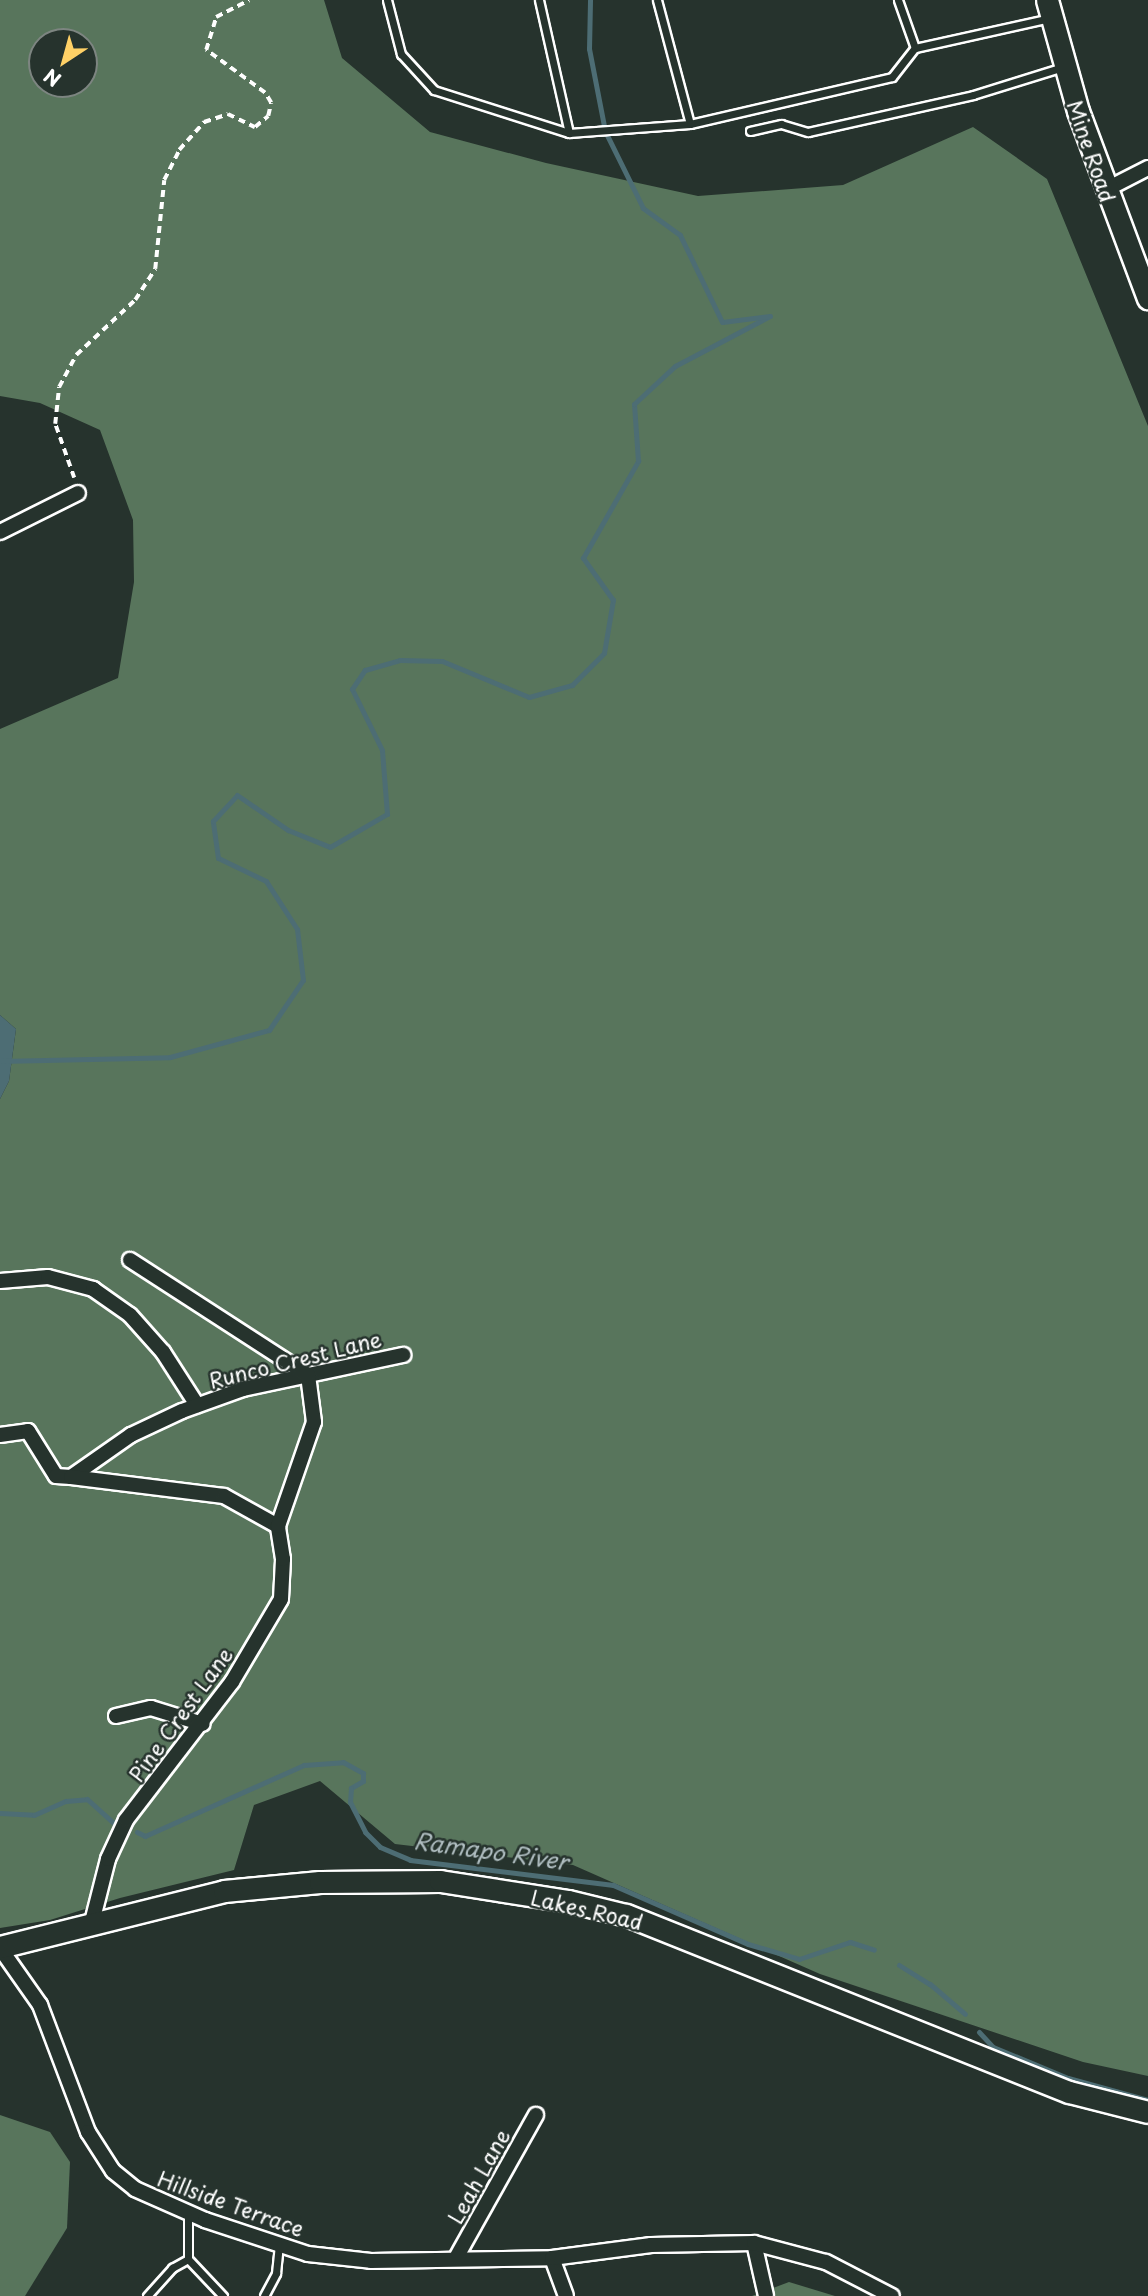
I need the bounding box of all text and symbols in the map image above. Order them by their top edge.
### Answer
north arrow [28,28,98,98]
text: N [38,63,66,94]
street label: Mine Road [1063,96,1121,206]
street label: Runco Crest Lane [206,1325,384,1393]
street label: Pine Crest Lane [123,1642,237,1786]
water label: Ramapo River [412,1827,570,1875]
street label: Lakes Road [528,1884,646,1934]
street label: Leah Lane [442,2125,514,2227]
street label: Hillside Terrace [154,2165,308,2241]

